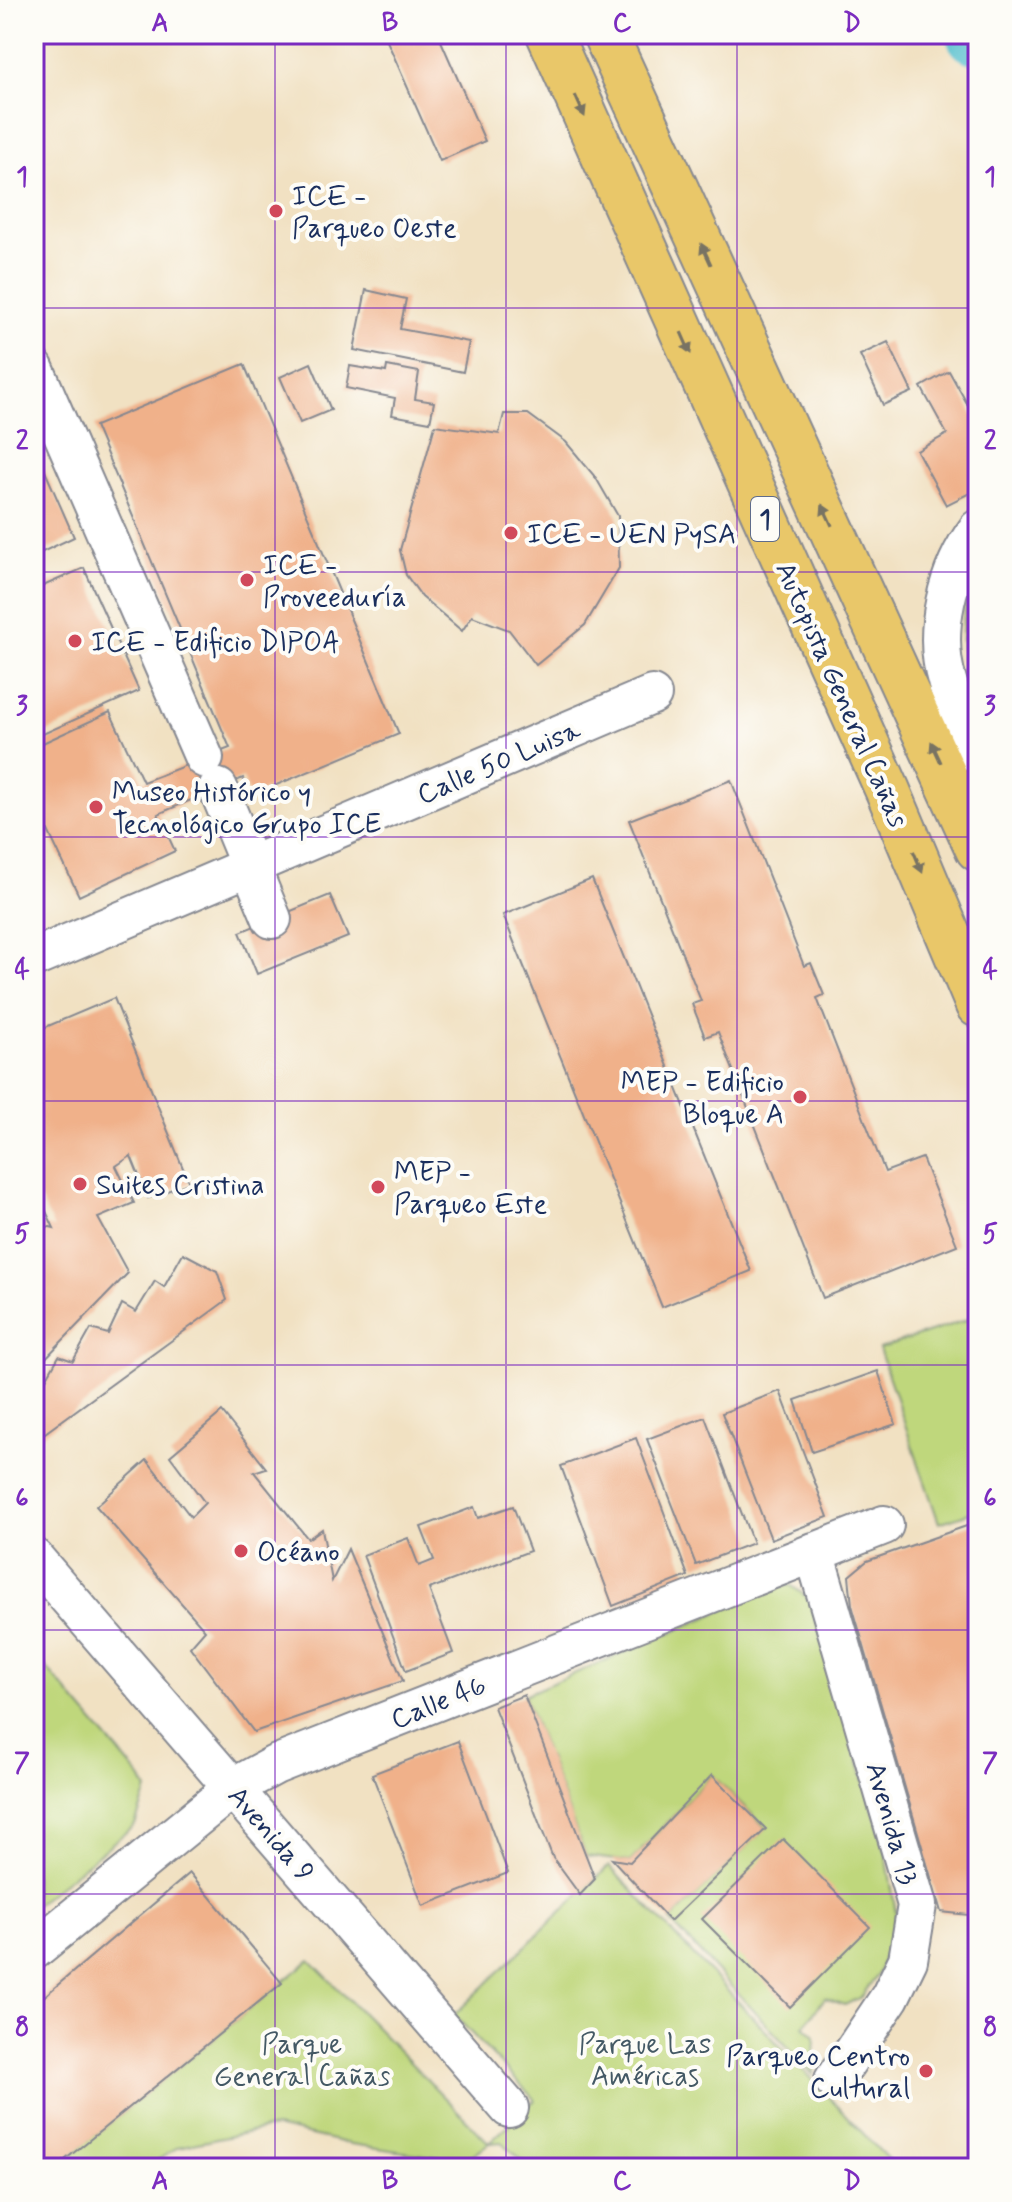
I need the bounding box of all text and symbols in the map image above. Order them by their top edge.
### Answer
text: A [151,7,169,41]
text: B [382,7,398,41]
text: C [613,7,632,41]
text: D [843,7,861,41]
one-way arrow [573,94,586,118]
text: 1 [16,161,28,195]
text: 1 [984,161,996,195]
place label: ICE - Parqueo Oeste [292,179,457,248]
marker: ICE - Parqueo Oeste [267,202,285,220]
one-way arrow [699,242,713,266]
one-way arrow [680,331,693,355]
text: 2 [16,425,29,459]
text: 2 [984,425,997,459]
road number: 1 [751,497,779,541]
one-way arrow [820,504,834,527]
place label: ICE - UEN PySA [527,517,736,554]
marker: ICE - UEN PySA [502,524,520,542]
place label: ICE - Proveeduría [263,548,406,617]
street label: Autopista General Cañas [765,556,916,834]
marker: ICE - Proveeduría [238,571,256,589]
place label: ICE - Edificio DIPOA [91,625,340,662]
marker: ICE - Edificio DIPOA [66,632,84,650]
text: 3 [16,690,28,724]
text: 3 [984,690,996,724]
street label: Calle 50 Luisa [412,712,586,814]
one-way arrow [929,740,942,763]
place label: Museo Histórico y Tecnológico Grupo ICE [112,775,381,844]
marker: Museo Histórico y Tecnológico Grupo ICE [87,798,105,816]
one-way arrow [911,850,924,874]
text: 4 [14,954,30,988]
text: 4 [982,954,998,988]
place label: MEP - Edificio Bloque A [621,1065,784,1134]
marker: MEP - Edificio Bloque A [791,1088,809,1106]
place label: MEP - Parqueo Este [394,1155,547,1224]
place label: Suites Cristina [96,1168,265,1205]
marker: Suites Cristina [71,1175,89,1193]
marker: MEP - Parqueo Este [369,1178,387,1196]
text: 5 [14,1218,30,1252]
text: 5 [982,1218,998,1252]
text: 6 [15,1482,29,1516]
text: 6 [983,1482,997,1516]
place label: Océano [257,1535,340,1572]
marker: Océano [232,1542,250,1560]
street label: Calle 46 [386,1668,492,1739]
text: 7 [14,1747,30,1781]
text: 7 [982,1747,998,1781]
street label: Avenida 13 [855,1758,926,1889]
street label: Avenida 9 [218,1779,322,1890]
text: 8 [15,2011,29,2045]
text: 8 [983,2011,997,2045]
park label: Parque General Cañas [214,2027,390,2096]
park label: Parque Las Américas [579,2027,711,2096]
place label: Parqueo Centro Cultural [726,2039,910,2108]
marker: Parqueo Centro Cultural [917,2062,935,2080]
text: A [151,2165,169,2199]
text: B [382,2165,398,2199]
text: C [613,2165,632,2199]
text: D [843,2165,861,2199]

